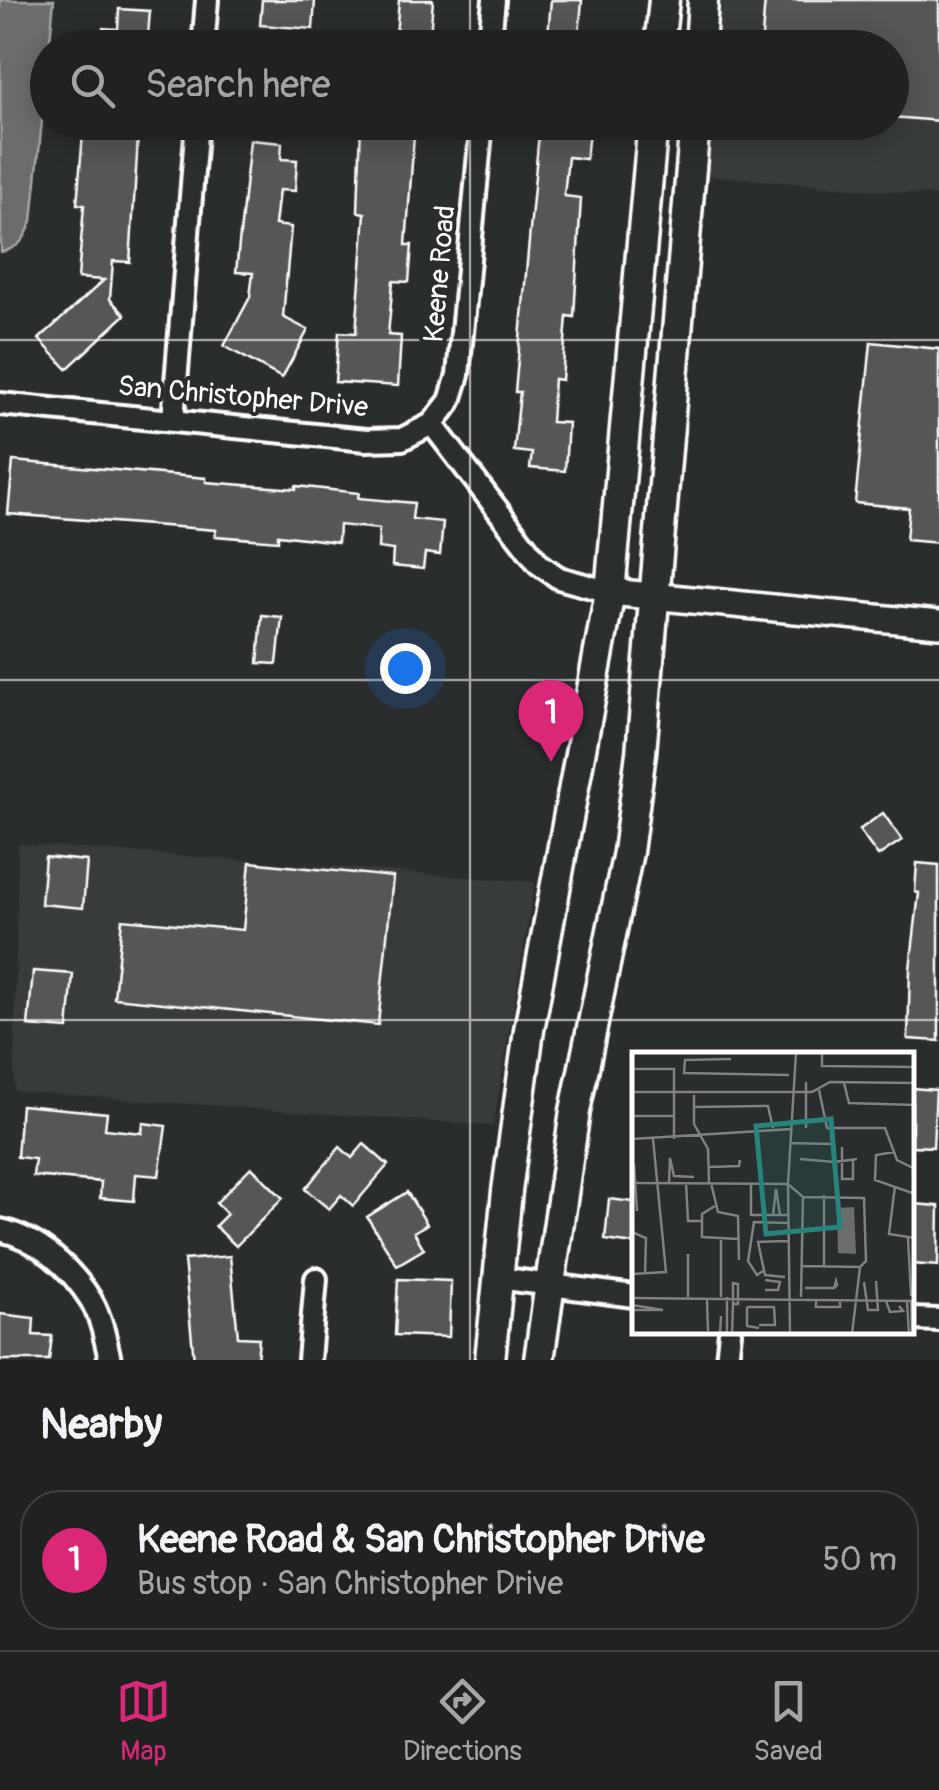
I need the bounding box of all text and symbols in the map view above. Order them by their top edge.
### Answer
search box [30,30,909,140]
icon: search [65,58,120,113]
text: Search here [145,61,331,109]
street label: Keene Road [417,204,463,344]
street label: San Christopher Drive [116,369,370,425]
your location [380,643,431,694]
pin: 1 [518,680,584,762]
inset map [632,1052,914,1335]
text: Nearby [40,1399,162,1451]
text: Keene Road & San Christopher Drive [137,1516,705,1564]
text: 1 [68,1540,81,1580]
text: 50 m [822,1540,897,1580]
text: Bus stop · San Christopher Drive [137,1564,563,1604]
tab: Map [116,1674,171,1769]
tab: Directions [403,1674,522,1769]
tab: Saved [754,1674,823,1769]

